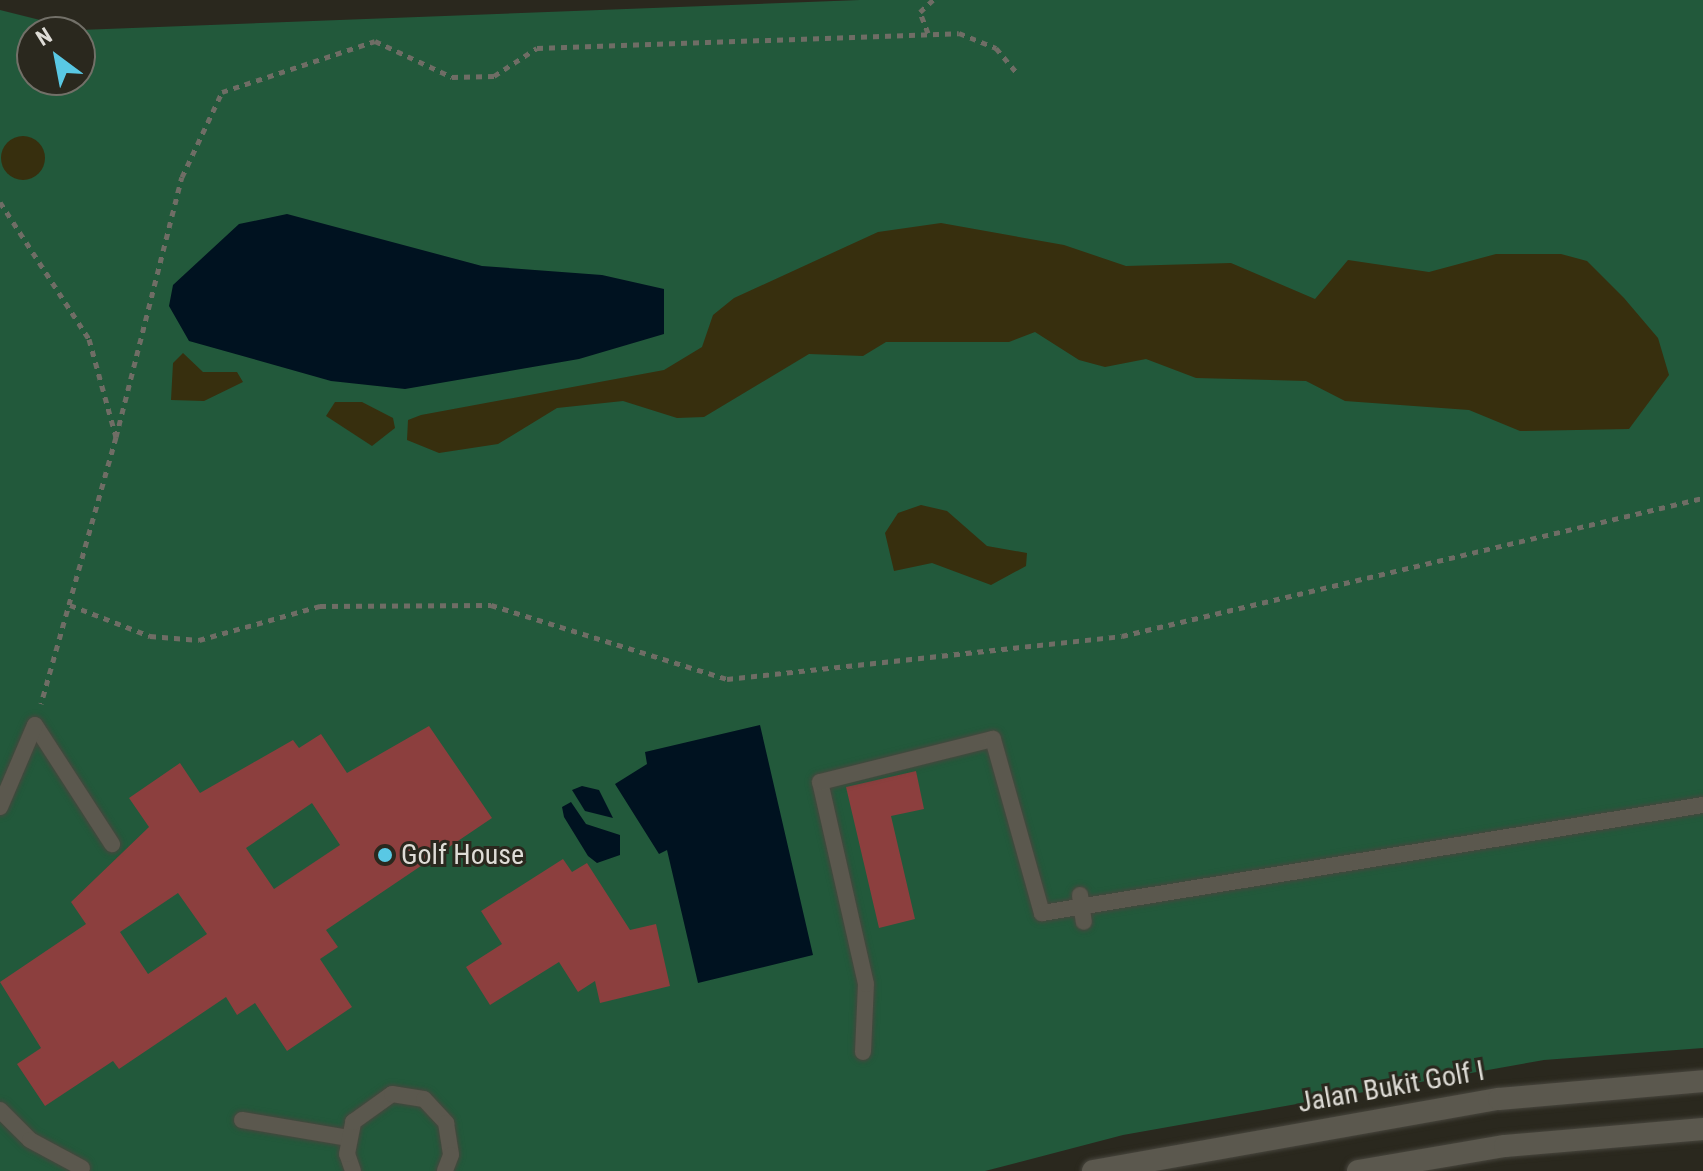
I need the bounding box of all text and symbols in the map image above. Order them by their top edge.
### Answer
north arrow [16,16,96,96]
text: N [32,23,56,51]
place label: Golf House [401,838,524,872]
marker: Golf House [376,846,394,864]
street label: Jalan Bukit Golf I [1295,1054,1487,1120]

